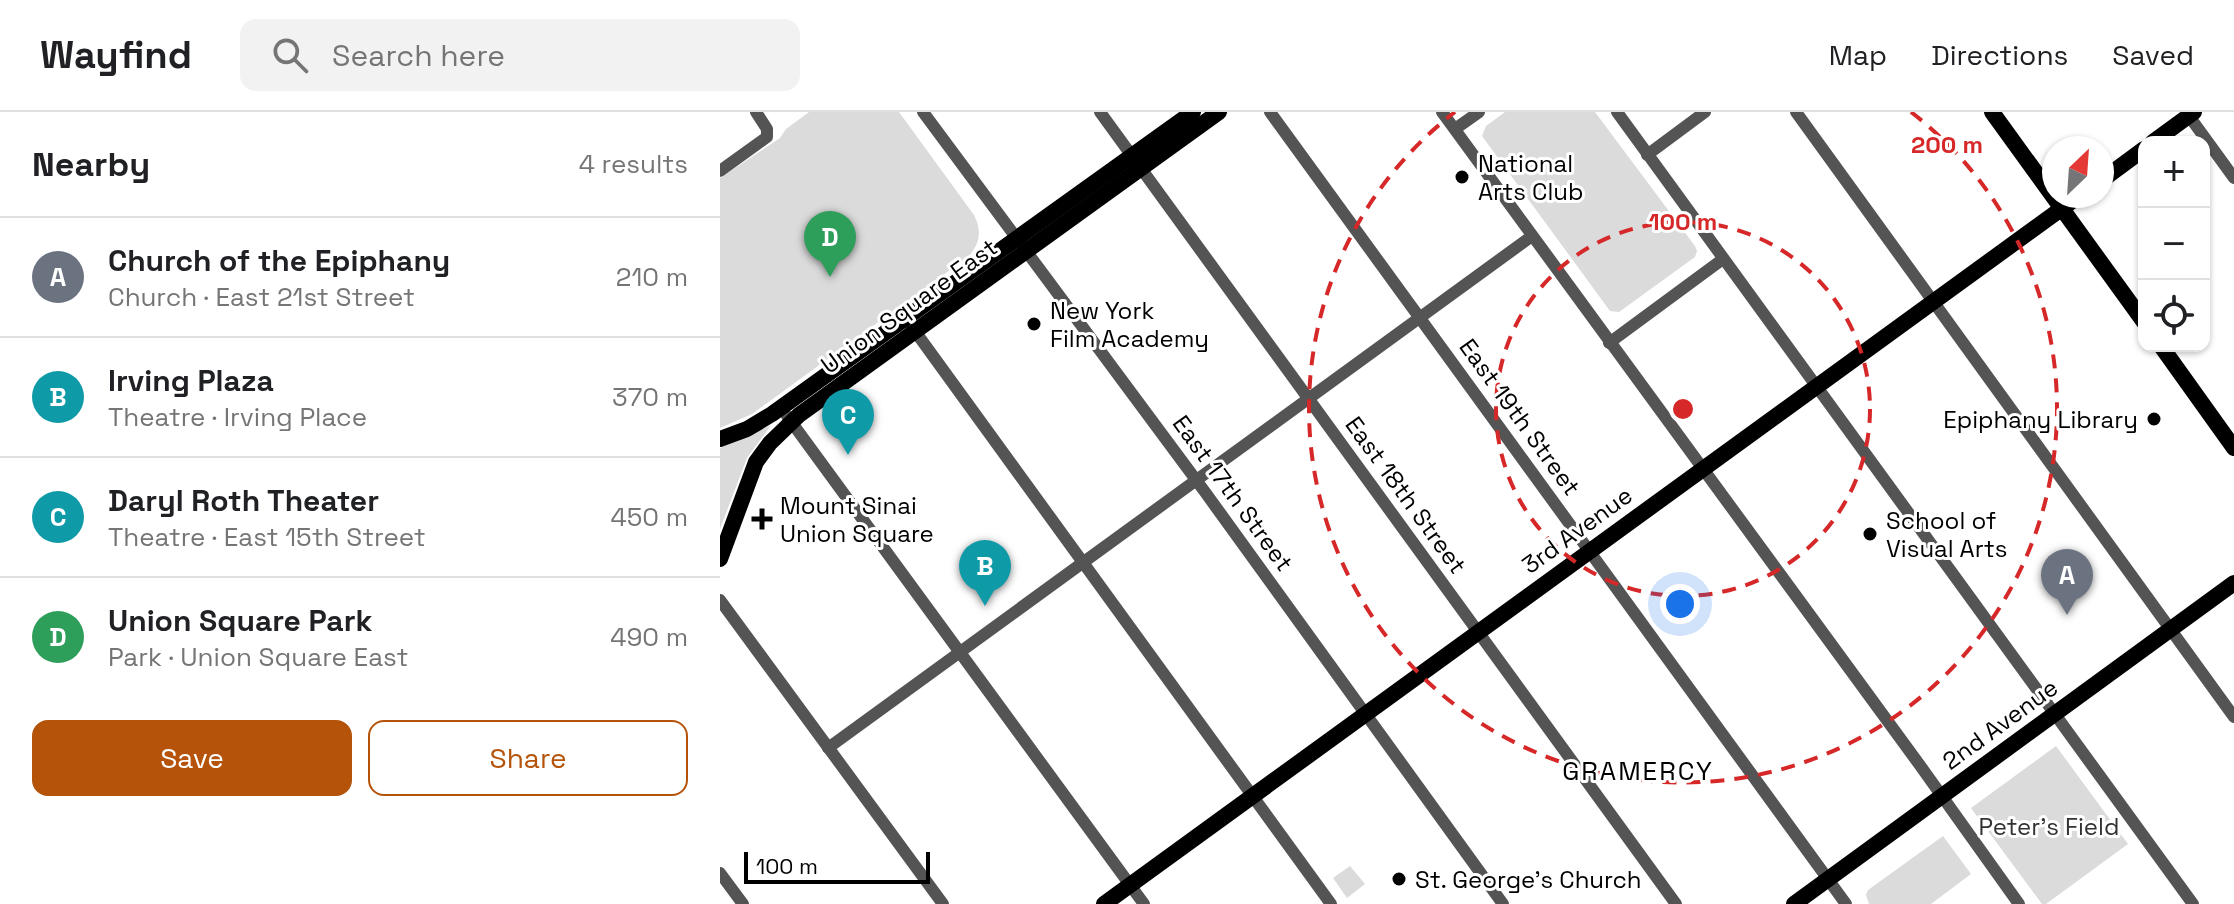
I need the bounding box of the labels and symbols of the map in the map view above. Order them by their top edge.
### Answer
text: 200 m [1911,129,1983,160]
north arrow [2042,136,2114,208]
place label: National Arts Club [1478,148,1583,207]
marker: National Arts Club [1453,168,1471,186]
text: 100 m [1649,206,1717,237]
pin: D [804,211,856,277]
street label: Union Square East [815,232,1003,380]
place label: New York Film Academy [1050,295,1209,354]
marker: New York Film Academy [1025,315,1043,333]
street label: East 19th Street [1453,332,1587,502]
pin: C [822,389,874,455]
centre of rings [1669,395,1697,423]
place label: Epiphany Library [1943,404,2138,435]
street label: East 17th Street [1166,409,1300,577]
street label: East 18th Street [1338,410,1474,580]
marker: Epiphany Library [2145,410,2163,428]
street label: 3rd Avenue [1516,479,1638,581]
place label: Mount Sinai Union Square [780,490,934,549]
place label: School of Visual Arts [1886,505,2007,564]
marker: Mount Sinai Union Square [751,508,773,530]
marker: School of Visual Arts [1861,525,1879,543]
pin: B [959,540,1011,606]
pin: A [2041,549,2093,615]
your location [1660,584,1700,624]
street label: 2nd Avenue [1936,672,2064,776]
district label: GRAMERCY [1562,754,1714,788]
park label: Peter's Field [1979,811,2119,842]
scale bar [744,848,930,884]
place label: St. George's Church [1415,864,1642,895]
marker: St. George's Church [1390,870,1408,888]

